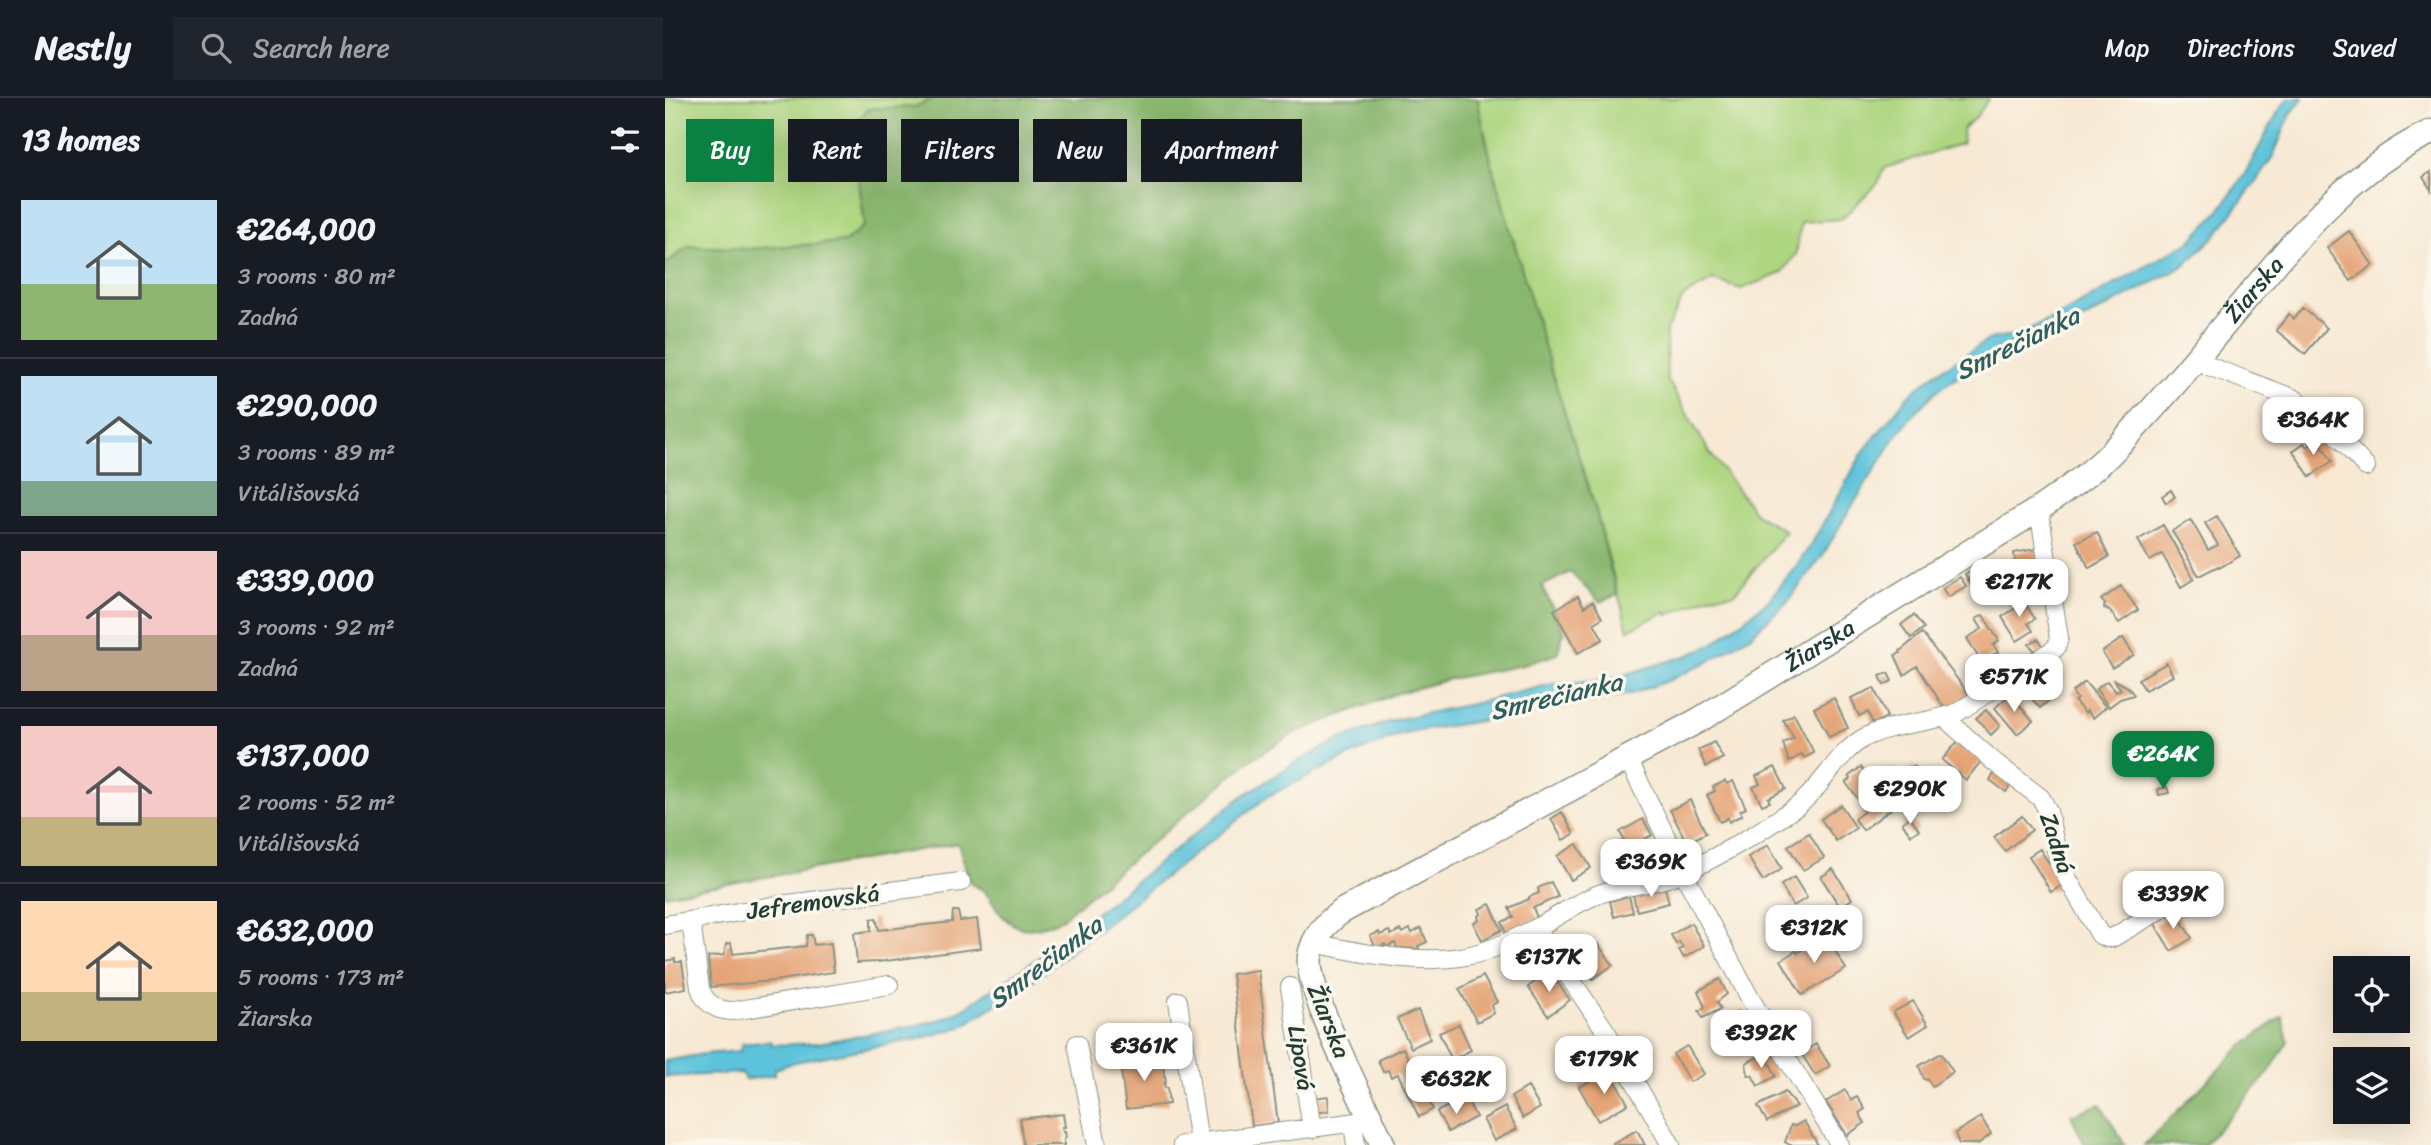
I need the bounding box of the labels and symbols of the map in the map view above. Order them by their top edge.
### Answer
street label: Žiarska [2213,246,2295,333]
water label: Smrečianka [1946,292,2089,393]
pin: €364K [2264,398,2362,457]
pin: €217K [1970,560,2068,619]
street label: Žiarska [1775,607,1863,684]
pin: €571K [1965,654,2063,714]
water label: Smrečianka [1485,658,1629,734]
pin: €264K [2114,732,2212,791]
pin: €290K [1861,766,1959,826]
street label: Zadná [2027,807,2087,879]
pin: €369K [1602,840,1700,899]
street label: Jefremovská [743,872,882,932]
pin: €339K [2124,872,2222,931]
water label: Smrečianka [977,902,1114,1021]
pin: €312K [1765,906,1863,965]
pin: €137K [1500,934,1598,994]
street label: Žiarska [1295,977,1363,1065]
pin: €392K [1712,1010,1810,1070]
street label: Lipová [1275,1022,1327,1094]
pin: €361K [1095,1024,1193,1083]
pin: €179K [1555,1037,1653,1096]
pin: €632K [1407,1056,1505,1116]

